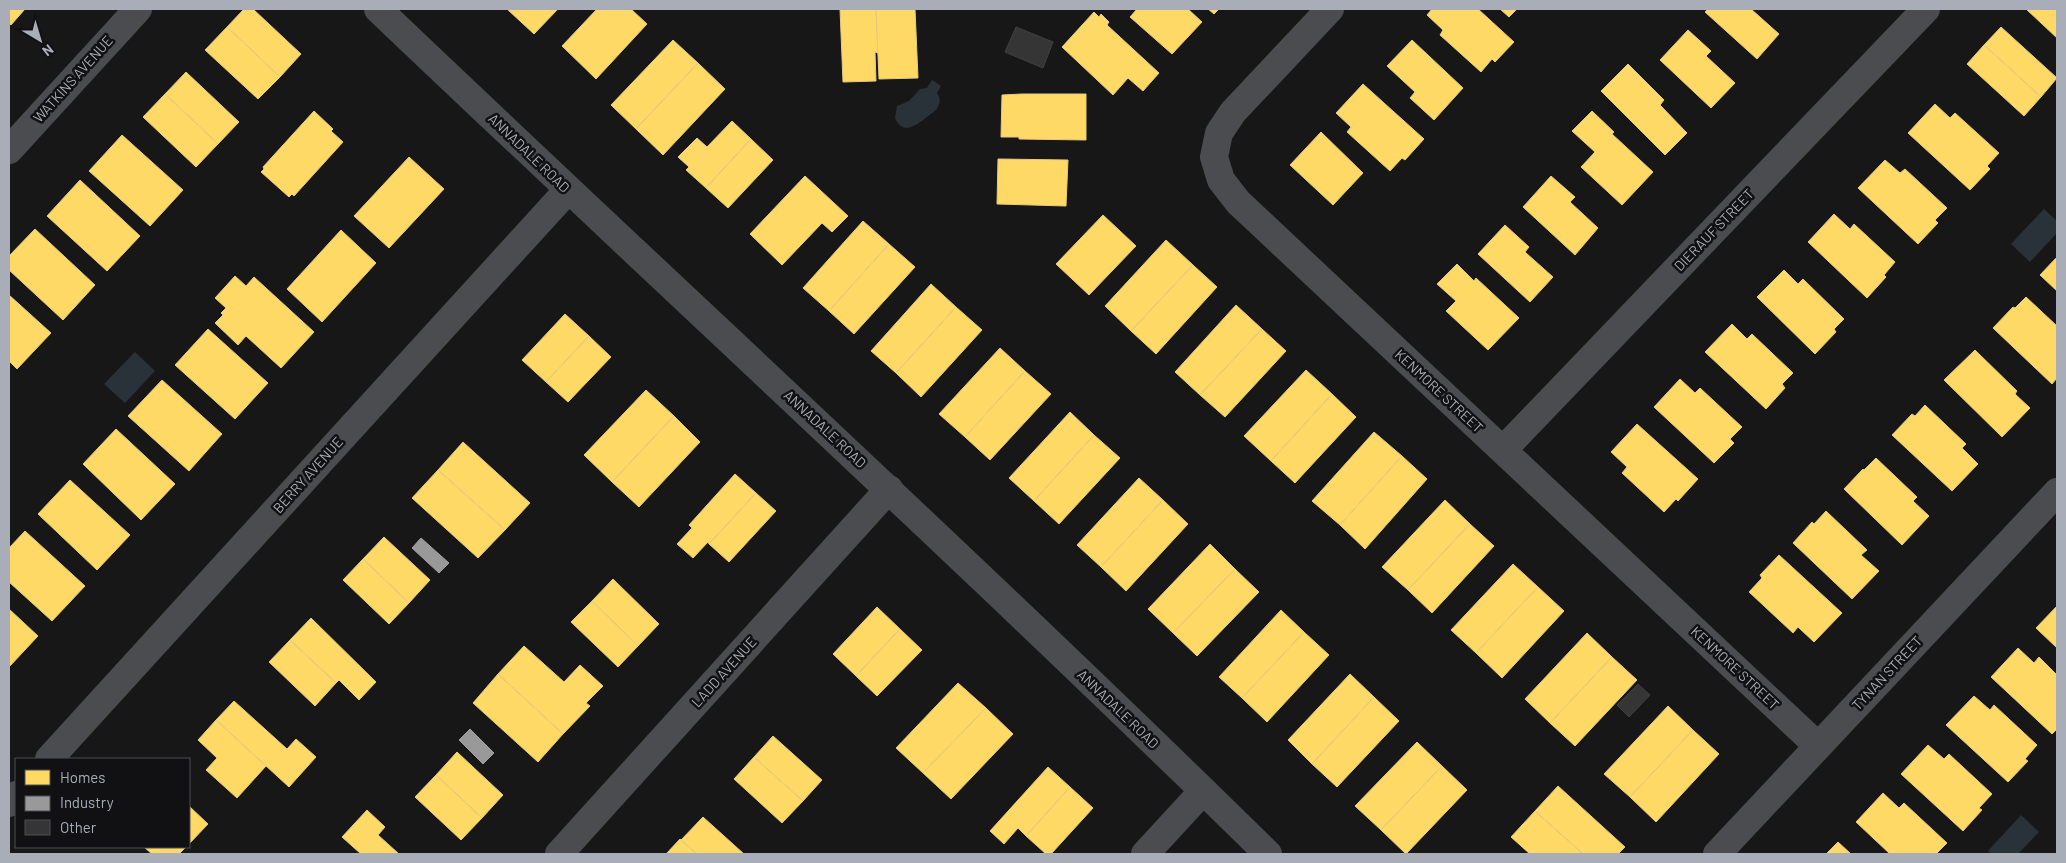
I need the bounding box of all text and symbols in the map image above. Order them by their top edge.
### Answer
north arrow [15,15,65,65]
street label: WATKINS AVENUE [30,32,116,126]
street label: ANNADALE ROAD [485,110,573,196]
street label: DIERAUF STREET [1670,185,1757,274]
street label: KENMORE STREET [1392,345,1487,436]
street label: ANNADALE ROAD [781,386,870,471]
street label: BERRY AVENUE [269,433,346,516]
street label: KENMORE STREET [1688,622,1783,713]
street label: TYNAN STREET [1848,632,1925,713]
street label: LADD AVENUE [688,633,760,710]
street label: ANNADALE ROAD [1074,666,1162,752]
legend [15,758,190,848]
text: Homes [60,768,105,786]
text: Industry [60,793,114,811]
text: Other [60,818,97,836]

